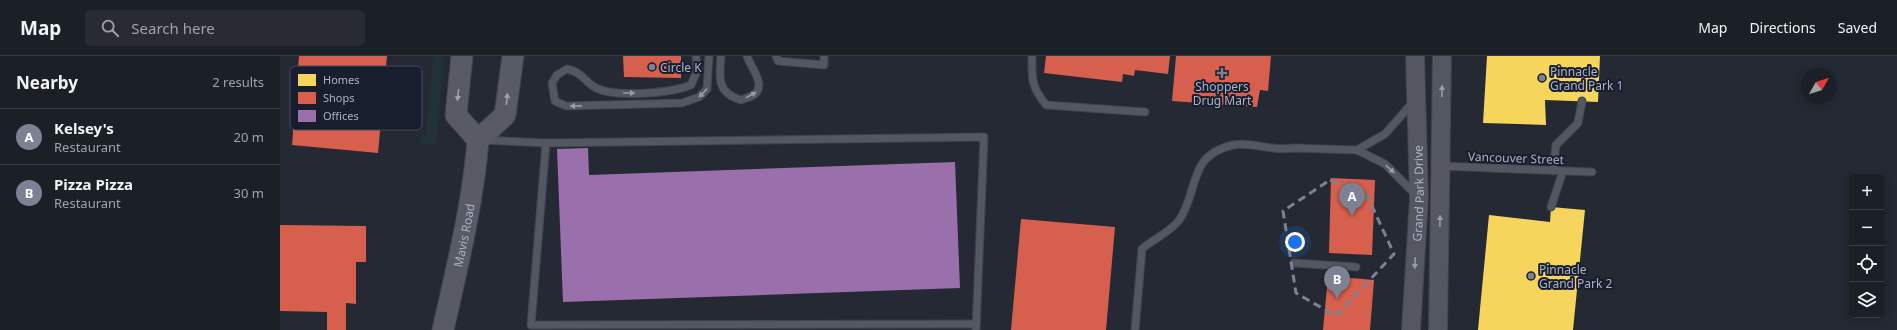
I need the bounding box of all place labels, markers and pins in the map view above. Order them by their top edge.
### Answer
place label: Circle K [660,59,702,76]
marker: Circle K [647,62,657,72]
place label: Pinnacle Grand Park 1 [1550,63,1623,94]
marker: Shoppers Drug Mart [1217,68,1227,78]
marker: Pinnacle Grand Park 1 [1537,73,1547,83]
place label: Shoppers Drug Mart [1193,78,1252,109]
pin: A [1339,183,1365,216]
place label: Pinnacle Grand Park 2 [1539,261,1613,292]
pin: B [1324,266,1350,299]
marker: Pinnacle Grand Park 2 [1526,271,1536,281]

